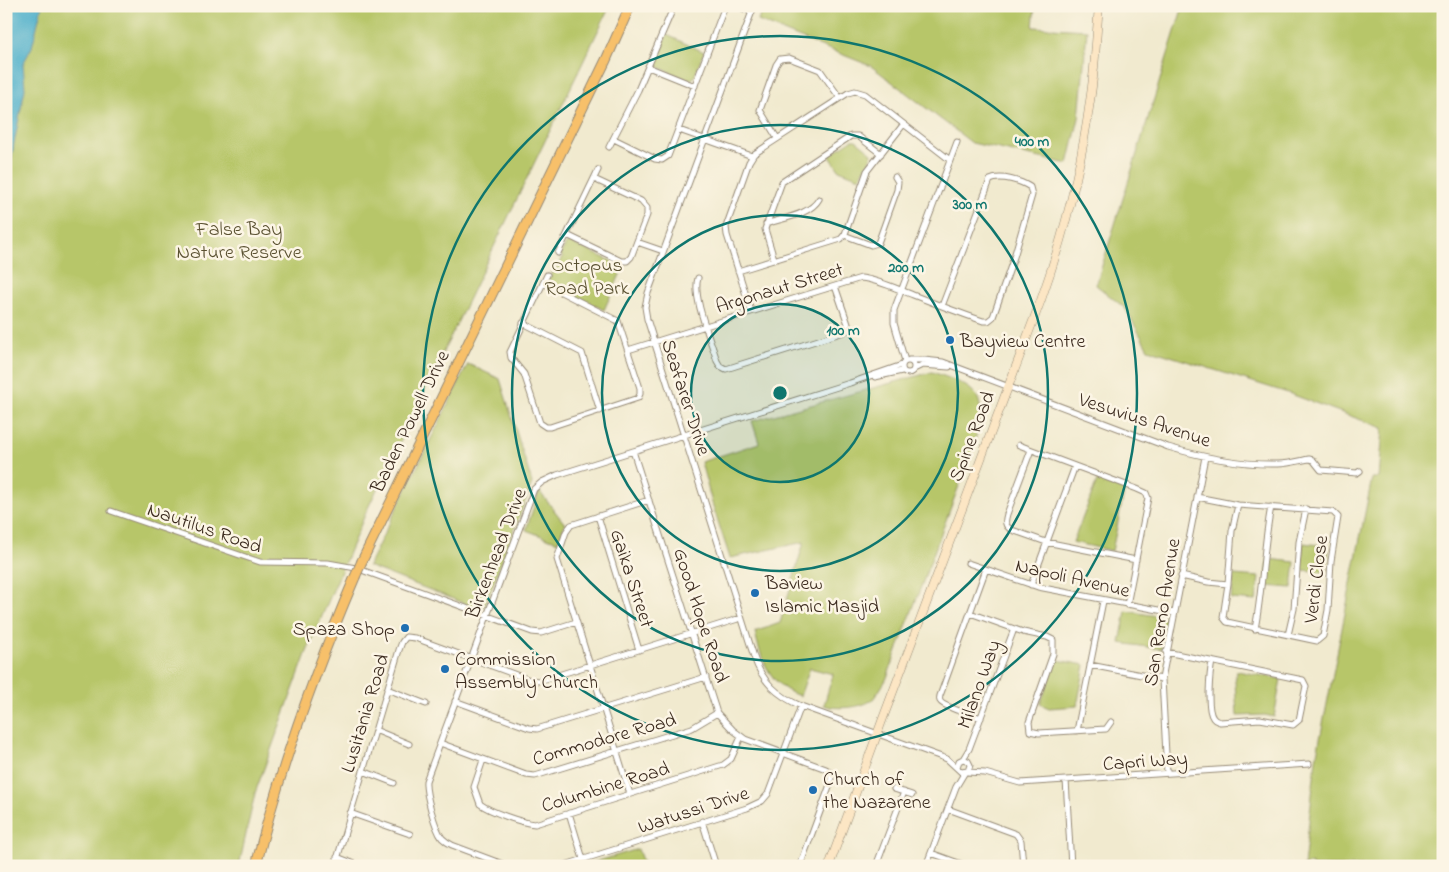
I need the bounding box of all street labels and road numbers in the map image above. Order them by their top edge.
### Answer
street label: Argonaut Street [712,256,848,324]
street label: Seafarer Drive [652,336,717,460]
street label: Baden Powell Drive [364,346,458,499]
street label: Vesuvius Avenue [1073,386,1214,456]
street label: Spine Road [943,388,1004,486]
street label: Birkenhead Drive [459,484,536,624]
street label: Nautilus Road [143,496,265,563]
street label: Gaika Street [601,526,660,632]
street label: Verdi Close [1298,534,1337,626]
street label: San Remo Avenue [1137,536,1189,688]
street label: Good Hope Road [664,545,735,687]
street label: Napoli Avenue [1012,552,1133,607]
street label: Milano Way [951,636,1010,733]
street label: Lusitania Road [335,651,398,777]
street label: Commodore Road [529,706,680,775]
street label: Capri Way [1102,745,1189,780]
street label: Columbine Road [538,755,673,822]
street label: Watussi Drive [635,780,753,843]

